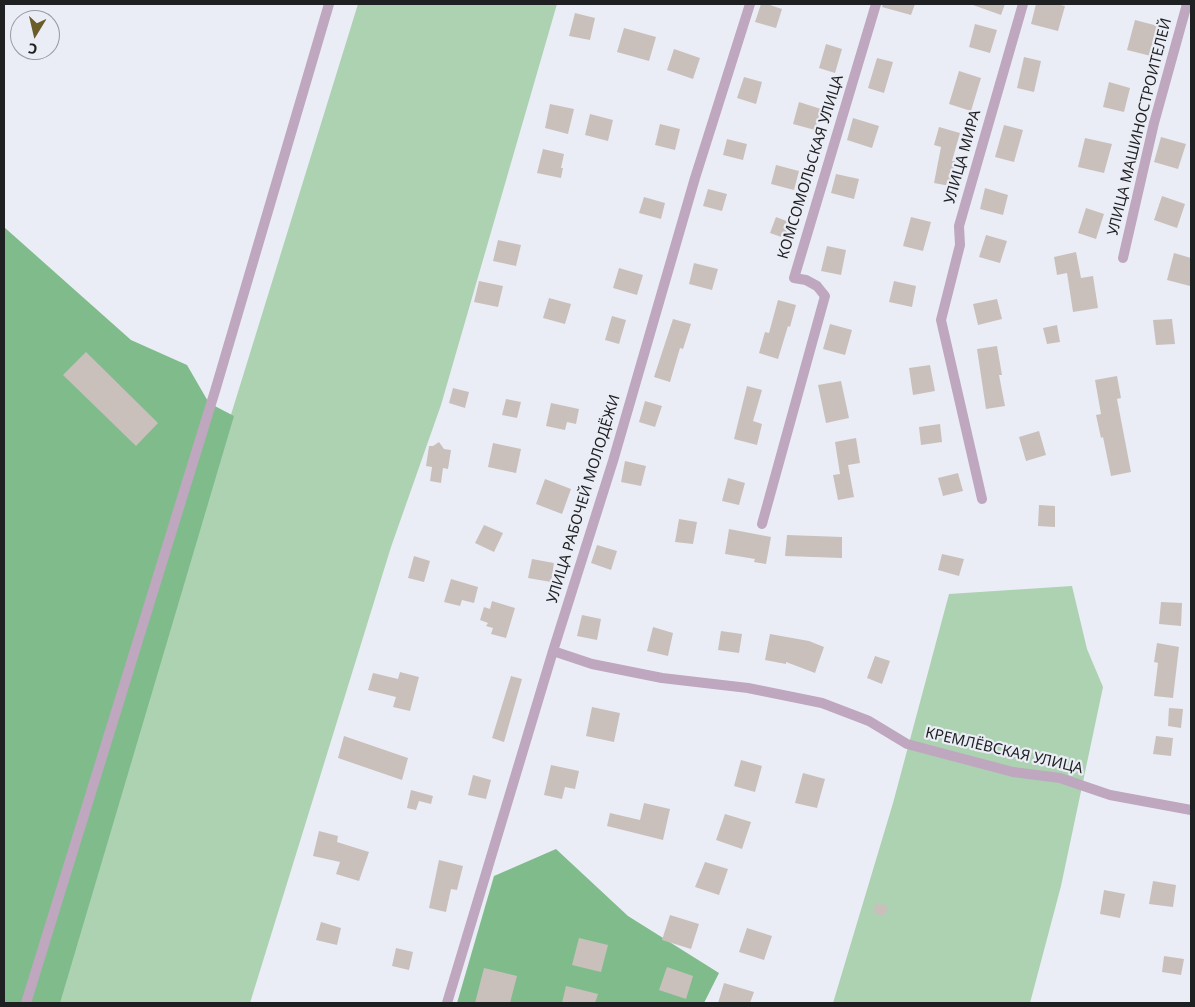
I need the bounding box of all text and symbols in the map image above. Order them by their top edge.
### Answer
north arrow [10,10,60,60]
street label: УЛИЦА МАШИНОСТРОИТЕЛЕЙ [1104,16,1176,238]
text: С [27,39,39,59]
street label: КОМСОМОЛЬСКАЯ УЛИЦА [774,73,848,261]
street label: УЛИЦА МИРА [941,108,985,206]
street label: УЛИЦА РАБОЧЕЙ МОЛОДЁЖИ [544,392,624,606]
street label: КРЕМЛЁВСКАЯ УЛИЦА [923,724,1085,778]

